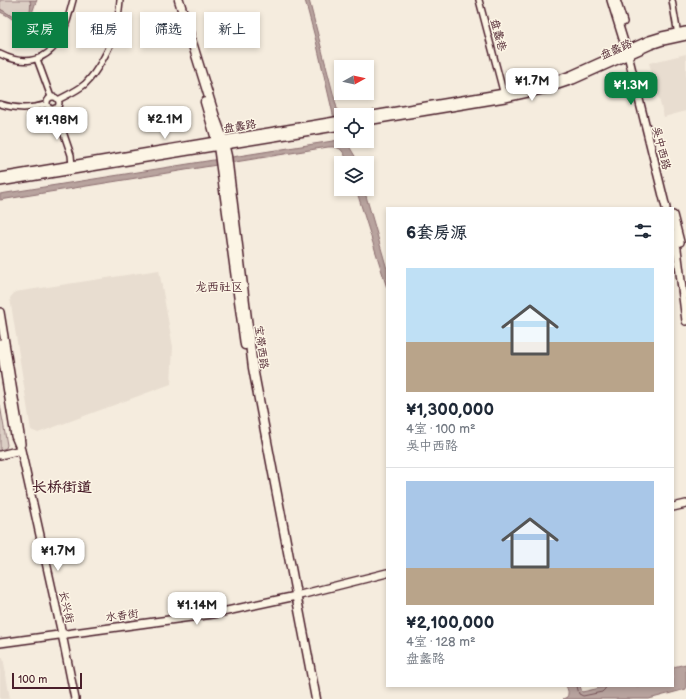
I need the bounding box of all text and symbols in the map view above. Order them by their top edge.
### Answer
chip: 买房 [12,12,68,48]
chip: 租房 [76,12,132,48]
chip: 筛选 [140,12,196,48]
chip: 新上 [204,12,260,48]
street label: 盘蠡巷 [488,18,509,53]
street label: 盘蠡路 [598,37,634,62]
north arrow [334,60,374,100]
map controls [334,60,374,196]
pin: ¥1.7M [504,68,560,102]
pin: ¥1.3M [603,72,659,106]
text: ¥1.7M [515,73,549,89]
text: ¥1.3M [613,77,649,93]
pin: ¥2.1M [137,106,193,140]
pin: ¥1.98M [24,107,90,141]
button: locate [334,108,374,148]
text: ¥2.1M [147,111,183,127]
text: ¥1.98M [36,112,78,128]
street label: 盘蠡路 [223,117,257,135]
street label: 吴中西路 [650,125,673,171]
button: layers [334,156,374,196]
icon: filters [632,220,654,242]
text: 6套房源 [406,223,467,243]
district label: 龙西社区 [195,280,243,295]
icon: home [494,294,566,366]
street label: 宝带西路 [252,324,271,370]
text: ¥1,300,000 [406,400,494,420]
text: 4室 · 100 m² [406,421,476,437]
text: 吴中西路 [406,438,458,454]
district label: 长桥街道 [32,478,92,497]
icon: home [494,507,566,579]
pin: ¥1.7M [30,538,86,572]
text: ¥1.7M [41,543,75,559]
street label: 长兴街 [56,590,77,626]
pin: ¥1.14M [164,592,230,626]
text: ¥1.14M [177,597,217,613]
street label: 水香街 [105,607,140,624]
text: ¥2,100,000 [406,613,494,633]
text: 4室 · 128 m² [406,634,476,650]
text: 盘蠡路 [406,651,445,667]
scale bar [12,671,82,690]
text: 100 m [18,673,47,686]

